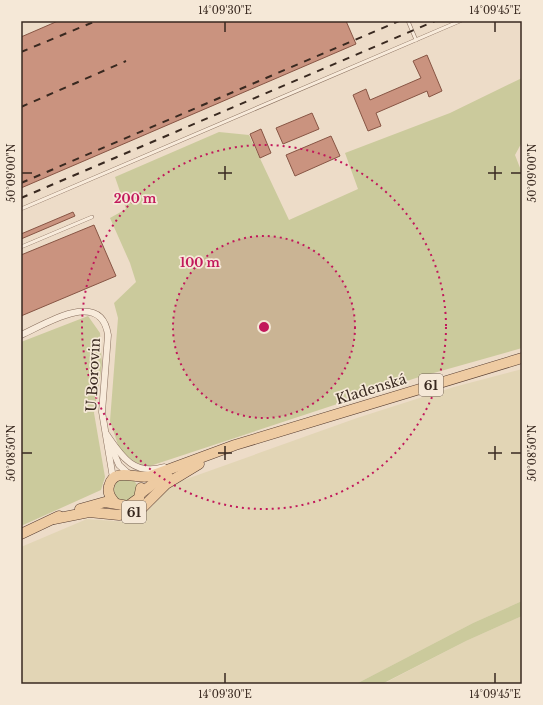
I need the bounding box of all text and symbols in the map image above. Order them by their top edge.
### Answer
text: 14°09'30"E [198,4,252,17]
text: 14°09'45"E [469,4,521,17]
text: 50°09'00"N [5,144,18,202]
text: 50°09'00"N [526,144,539,202]
text: 200 m [114,191,157,206]
text: 100 m [180,255,221,270]
centre of rings [257,320,271,334]
street label: U Borovin [82,337,104,413]
street label: Kladenská [333,370,409,408]
road number: 61 [419,374,443,396]
text: 50°08'50"N [5,425,18,481]
text: 50°08'50"N [526,425,539,481]
road number: 61 [122,501,146,523]
text: 14°09'30"E [198,688,252,701]
text: 14°09'45"E [469,688,521,701]

